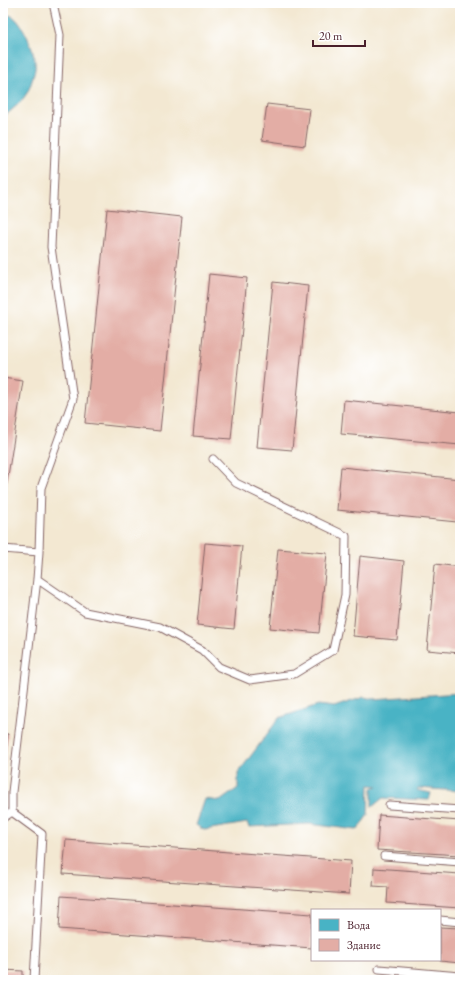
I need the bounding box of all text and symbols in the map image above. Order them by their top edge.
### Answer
scale bar [313,22,365,48]
text: 20 m [319,28,343,44]
legend [311,909,441,961]
text: Вода [347,917,370,933]
text: Здание [347,937,381,953]

